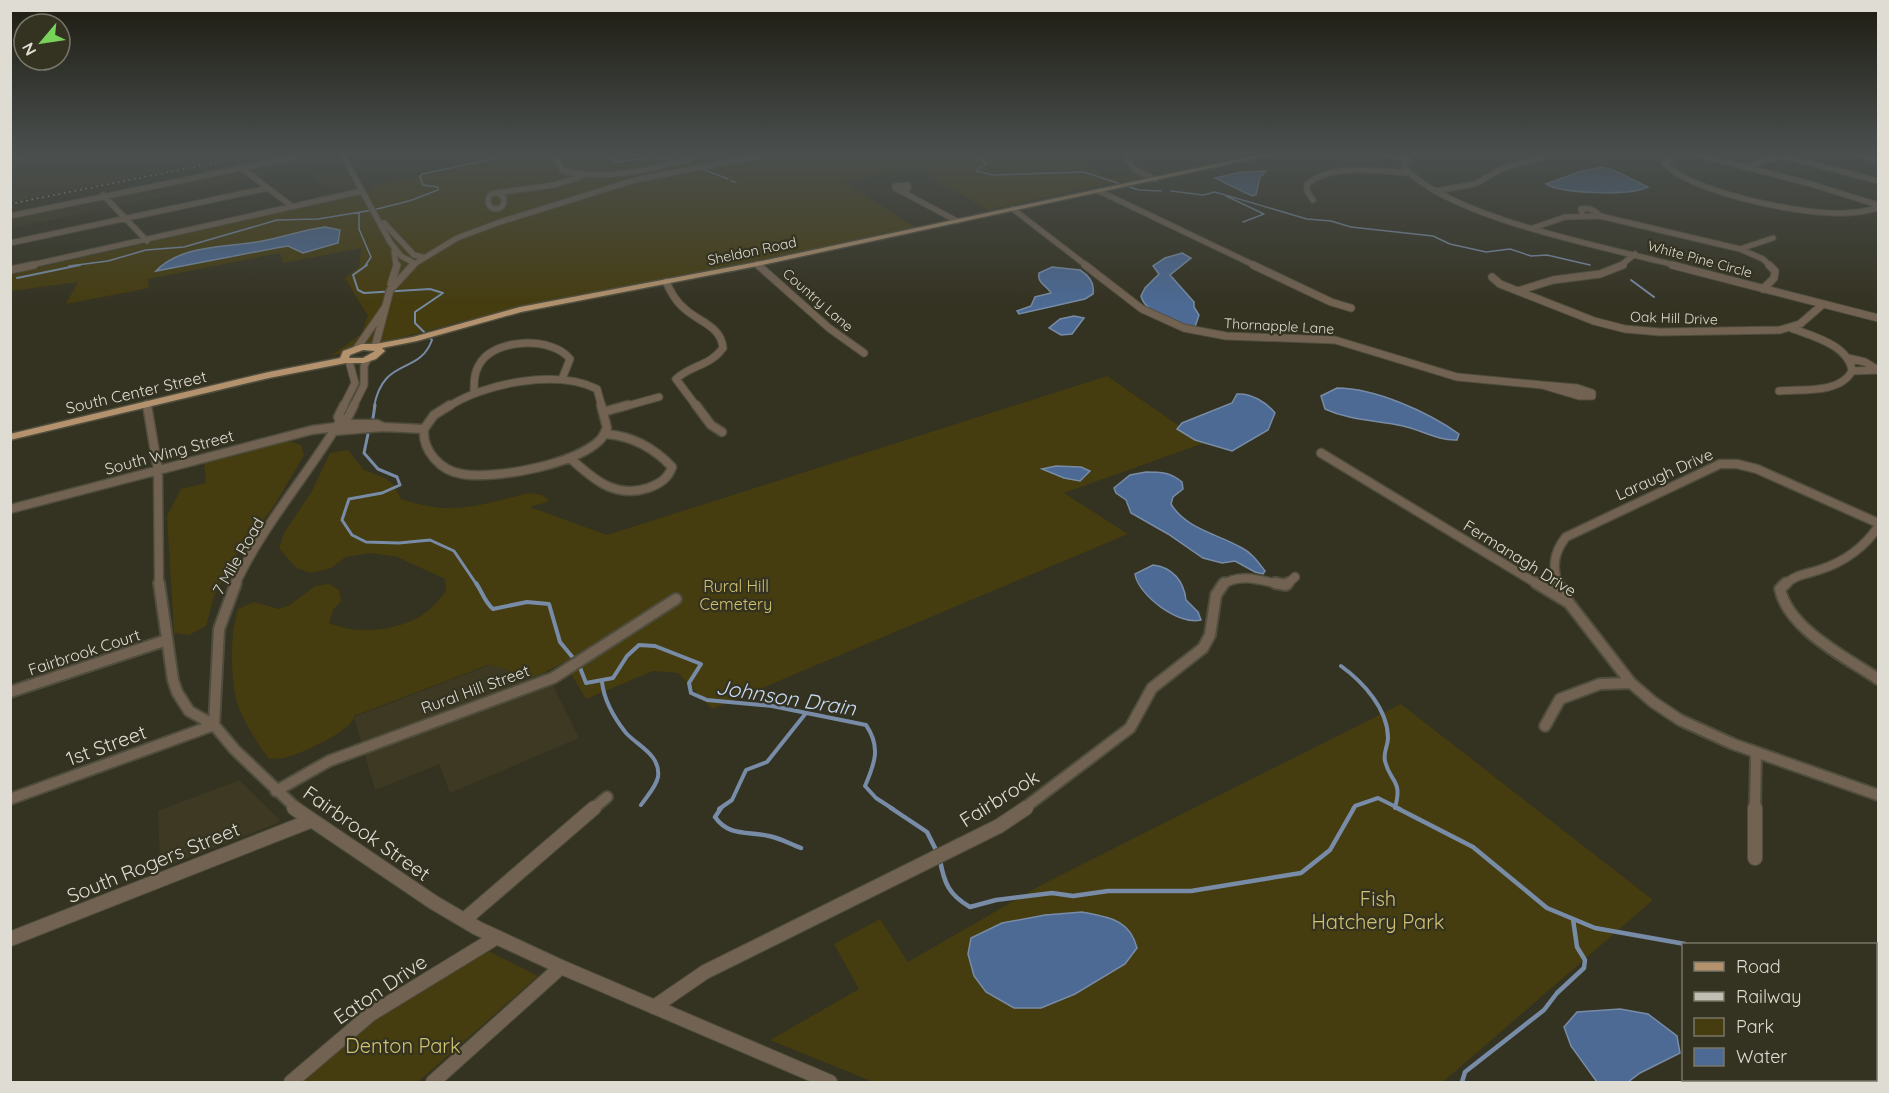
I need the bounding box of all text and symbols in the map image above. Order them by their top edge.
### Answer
north arrow [12,12,72,72]
text: N [17,39,40,59]
street label: Sheldon Road [706,233,798,269]
street label: White Pine Circle [1646,236,1754,282]
street label: Country Lane [779,265,857,336]
street label: Oak Hill Drive [1630,307,1718,329]
street label: Thornapple Lane [1223,314,1335,338]
street label: South Center Street [64,366,208,418]
street label: South Wing Street [102,425,236,479]
street label: Laraugh Drive [1612,444,1716,504]
street label: 7 Mile Road [208,514,268,598]
street label: Fermanagh Drive [1460,515,1580,601]
park label: Rural Hill Cemetery [700,576,772,614]
street label: Fairbrook Court [25,624,143,680]
street label: Rural Hill Street [418,660,532,718]
water label: Johnson Drain [714,673,859,721]
street label: 1st Street [62,719,150,771]
street label: Fairbrook [955,764,1043,832]
street label: Fairbrook Street [299,780,436,886]
street label: South Rogers Street [63,816,243,908]
park label: Fish Hatchery Park [1311,886,1445,934]
legend [1682,943,1877,1081]
street label: Eaton Drive [328,949,432,1029]
text: Road [1736,955,1781,978]
text: Railway [1736,985,1802,1008]
text: Park [1736,1015,1774,1038]
park label: Denton Park [345,1033,461,1058]
text: Water [1736,1045,1787,1068]

